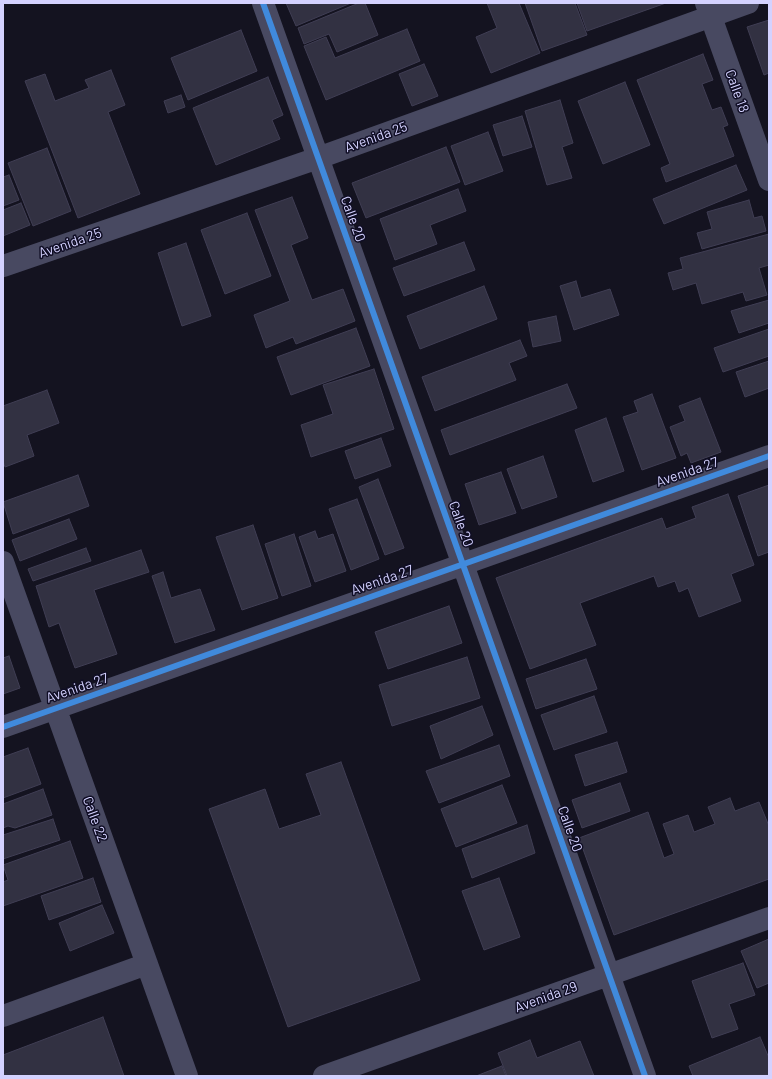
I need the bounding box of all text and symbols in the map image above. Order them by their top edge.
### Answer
street label: Calle 18 [722,67,752,115]
street label: Avenida 25 [342,118,410,156]
street label: Calle 20 [337,194,369,244]
street label: Avenida 25 [36,224,104,262]
street label: Avenida 27 [654,454,720,490]
street label: Calle 20 [445,499,477,549]
street label: Avenida 27 [349,562,415,598]
street label: Avenida 27 [44,670,110,706]
street label: Calle 22 [79,794,111,844]
street label: Calle 20 [554,804,586,854]
street label: Avenida 29 [512,978,580,1016]

